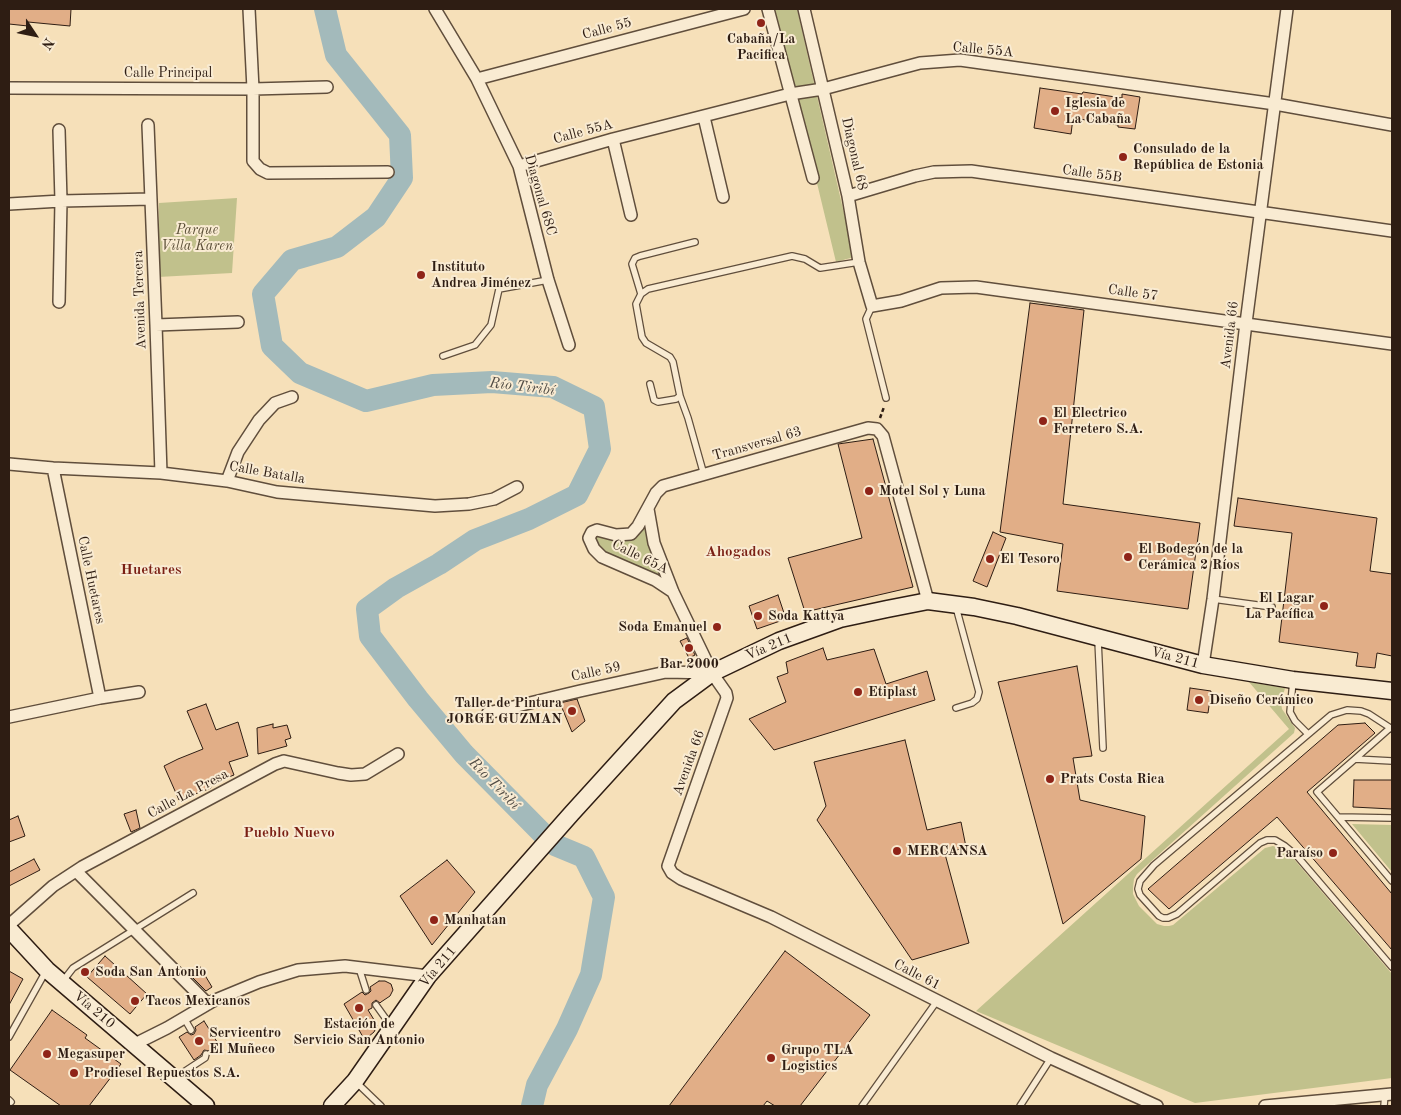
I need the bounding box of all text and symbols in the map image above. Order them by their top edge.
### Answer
north arrow [10,10,60,60]
street label: Calle 55 [580,14,634,44]
marker: Cabaña/La Pacifica [755,17,767,29]
place label: Cabaña/La Pacifica [727,31,795,64]
text: N [39,35,56,52]
street label: Calle 55A [952,39,1014,61]
street label: Calle Principal [124,65,212,81]
place label: Iglesia de La Cabaña [1065,95,1131,128]
marker: Iglesia de La Cabaña [1049,105,1061,117]
street label: Calle 55A [551,116,615,148]
street label: Diagonal 68 [837,116,871,192]
place label: Consulado de la República de Estonia [1133,141,1264,174]
marker: Consulado de la República de Estonia [1117,151,1129,163]
street label: Diagonal 68C [520,152,560,238]
street label: Calle 55B [1061,161,1123,187]
park label: Parque Villa Karen [161,222,233,254]
street label: Avenida Tercera [130,250,150,350]
place label: Instituto Andrea Jiménez [431,259,531,292]
marker: Instituto Andrea Jiménez [415,269,427,281]
street label: Calle 57 [1107,281,1159,305]
street label: Avenida 66 [1217,300,1243,370]
water label: Río Tiribí [488,374,556,400]
place label: El Electrico Ferretero S.A. [1053,405,1143,438]
marker: El Electrico Ferretero S.A. [1037,415,1049,427]
street label: Transversal 63 [710,423,804,465]
street label: Calle Batalla [228,458,306,488]
place label: Motel Sol y Luna [879,483,986,499]
marker: Motel Sol y Luna [863,485,875,497]
street label: Calle Huetares [74,535,108,625]
street label: Calle 65A [609,536,671,578]
place label: El Bodegón de la Cerámica 2 Ríos [1138,541,1243,574]
district label: Ahogados [705,543,771,561]
place label: El Tesoro [1000,551,1060,567]
marker: El Bodegón de la Cerámica 2 Ríos [1122,551,1134,563]
marker: El Tesoro [984,553,996,565]
district label: Huetares [121,561,181,579]
place label: El Lagar La Pacífica [1245,590,1314,622]
marker: El Lagar La Pacífica [1318,600,1330,612]
place label: Soda Kattya [768,608,844,624]
marker: Soda Kattya [752,610,764,622]
place label: Soda Emanuel [618,619,707,635]
marker: Soda Emanuel [711,621,723,633]
street label: Vía 211 [743,630,795,664]
marker: Bar 2000 [683,642,695,654]
street label: Vía 211 [1149,644,1201,672]
place label: Bar 2000 [659,656,719,672]
street label: Calle 59 [570,659,622,685]
place label: Etiplast [868,684,917,700]
marker: Etiplast [852,686,864,698]
place label: Diseño Cerámico [1209,692,1314,708]
marker: Diseño Cerámico [1193,694,1205,706]
place label: Taller de Pintura JORGE GUZMAN [447,695,562,728]
marker: Taller de Pintura JORGE GUZMAN [566,705,578,717]
street label: Avenida 66 [669,728,709,798]
water label: Río Tiribí [465,754,523,814]
street label: Calle La Presa [145,766,231,822]
place label: Prats Costa Rica [1060,771,1165,787]
marker: Prats Costa Rica [1044,773,1056,785]
district label: Pueblo Nuevo [243,824,335,842]
place label: MERCANSA [907,843,988,859]
marker: MERCANSA [891,845,903,857]
place label: Paraíso [1276,845,1323,861]
marker: Paraíso [1327,847,1339,859]
place label: Manhatan [444,912,506,928]
marker: Manhatan [428,914,440,926]
street label: Vía 211 [416,943,460,991]
street label: Calle 61 [891,956,943,994]
place label: Soda San Antonio [95,964,206,980]
marker: Soda San Antonio [79,966,91,978]
street label: Vía 210 [70,988,118,1032]
place label: Tacos Mexicanos [145,993,250,1009]
marker: Tacos Mexicanos [129,995,141,1007]
marker: Estación de Servicio San Antonio [353,1002,365,1014]
place label: Estación de Servicio San Antonio [293,1016,425,1048]
place label: Servicentro El Muñeco [209,1025,281,1058]
marker: Servicentro El Muñeco [193,1035,205,1047]
place label: Grupo TLA Logistics [781,1042,853,1074]
place label: Megasuper [57,1046,125,1062]
marker: Megasuper [41,1048,53,1060]
marker: Grupo TLA Logistics [765,1052,777,1064]
place label: Prodiesel Repuestos S.A. [84,1065,240,1081]
marker: Prodiesel Repuestos S.A. [68,1067,80,1079]

